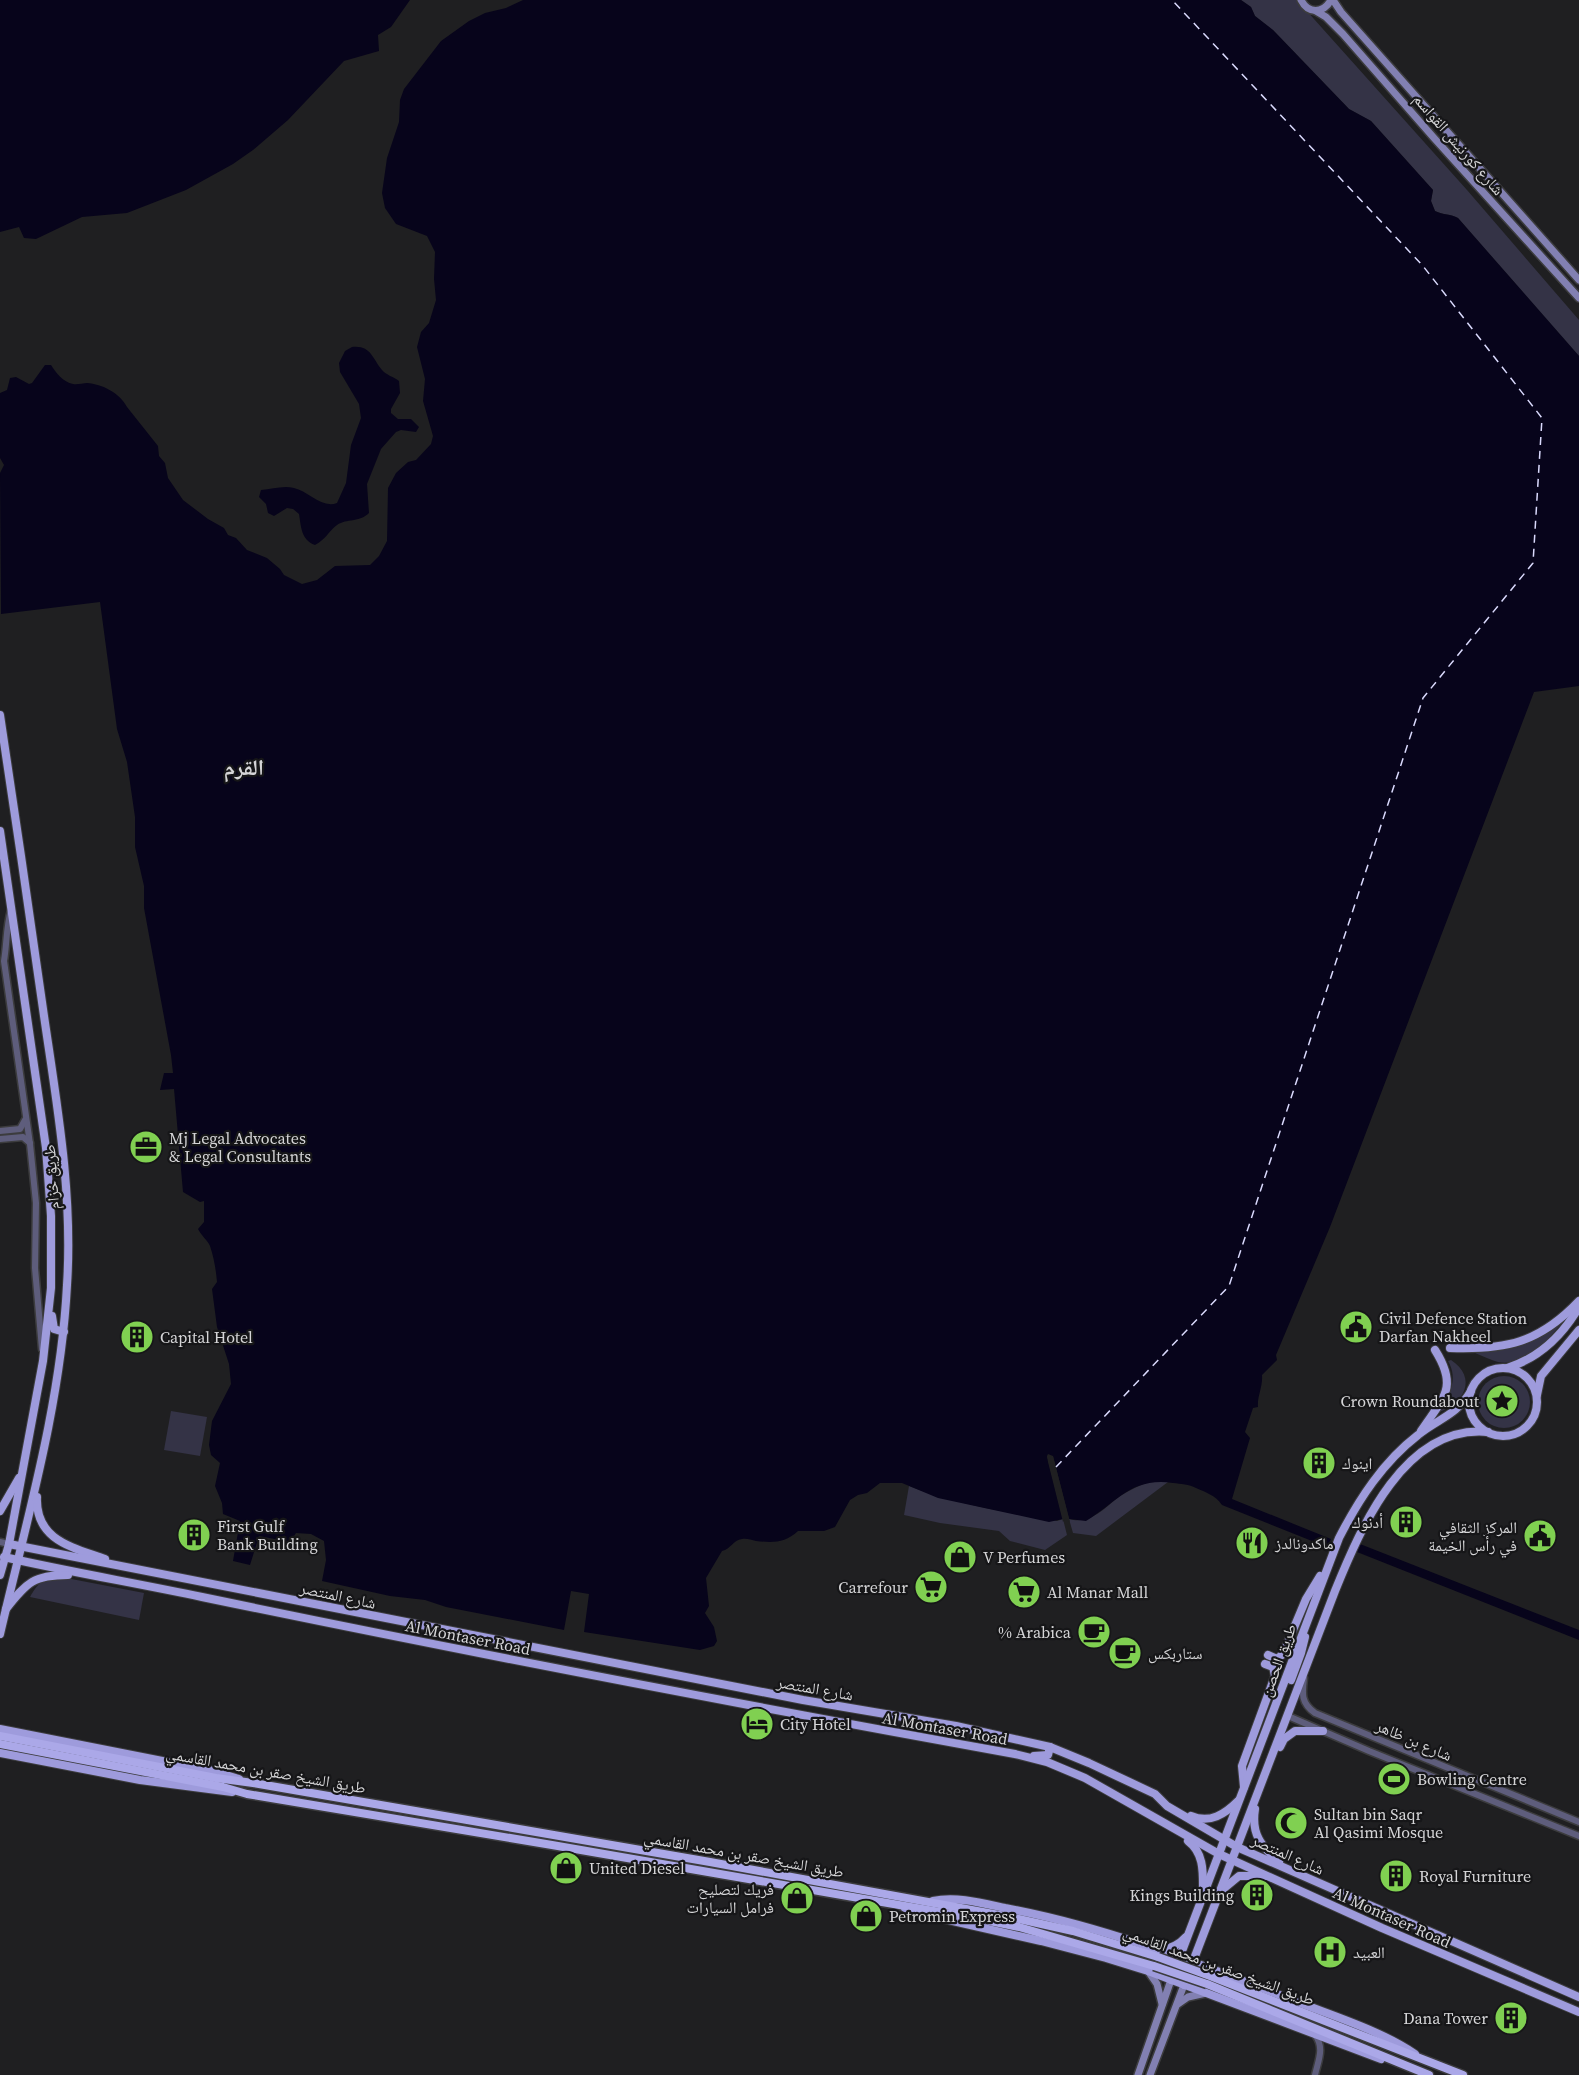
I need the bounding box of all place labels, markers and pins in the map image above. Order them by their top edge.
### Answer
place label: Mj Legal Advocates & Legal Consultants [169,1127,311,1167]
office icon: Mj Legal Advocates & Legal Consultants [128,1129,164,1165]
place label: Civil Defence Station Darfan Nakheel [1379,1307,1527,1347]
public building icon: Civil Defence Station Darfan Nakheel [1338,1309,1374,1345]
building icon: Capital Hotel [119,1319,155,1355]
place label: Capital Hotel [160,1326,253,1348]
place icon: Crown Roundabout [1484,1383,1520,1419]
place label: Crown Roundabout [1341,1390,1480,1412]
building icon: اينوك [1301,1445,1337,1481]
place label: اينوك [1342,1452,1372,1474]
building icon: أدنوك [1388,1504,1424,1540]
place label: أدنوك [1352,1511,1383,1533]
place label: First Gulf Bank Building [217,1515,318,1555]
place label: المركز الثقافي في رأس الخيمة [1428,1516,1517,1558]
building icon: First Gulf Bank Building [176,1517,212,1553]
public building icon: المركز الثقافي في رأس الخيمة [1522,1518,1558,1554]
restaurant icon: ماكدونالدز [1234,1525,1270,1561]
place label: ماكدونالدز [1274,1532,1334,1554]
shop icon: V Perfumes [942,1539,978,1575]
place label: V Perfumes [983,1546,1065,1568]
supermarket icon: Carrefour [913,1569,949,1605]
supermarket icon: Al Manar Mall [1006,1574,1042,1610]
place label: Carrefour [838,1576,908,1598]
place label: Al Manar Mall [1047,1581,1149,1603]
cafe icon: % Arabica [1076,1614,1112,1650]
place label: % Arabica [998,1621,1072,1643]
cafe icon: ستاربكس [1107,1635,1143,1671]
place label: ستاربكس [1148,1642,1203,1664]
hotel icon: City Hotel [739,1706,775,1742]
place label: City Hotel [780,1713,851,1735]
sports icon: Bowling Centre [1376,1761,1412,1797]
place label: Bowling Centre [1417,1768,1527,1790]
place label: Sultan bin Saqr Al Qasimi Mosque [1314,1803,1443,1843]
mosque icon: Sultan bin Saqr Al Qasimi Mosque [1273,1805,1309,1841]
shop icon: United Diesel [548,1850,584,1886]
place label: United Diesel [589,1857,685,1879]
building icon: Royal Furniture [1378,1858,1414,1894]
place label: Royal Furniture [1419,1865,1531,1887]
building icon: Kings Building [1239,1877,1275,1913]
place label: فريك لتصليح فرامل السيارات [687,1878,774,1918]
shop icon: فريك لتصليح فرامل السيارات [779,1880,815,1916]
place label: Kings Building [1129,1884,1234,1906]
shop icon: Petromin Express [848,1898,884,1934]
place label: Petromin Express [889,1905,1015,1927]
hospital icon: العبيد [1312,1934,1348,1970]
place label: العبيد [1353,1941,1385,1963]
building icon: Dana Tower [1493,2000,1529,2036]
place label: Dana Tower [1403,2007,1488,2029]

